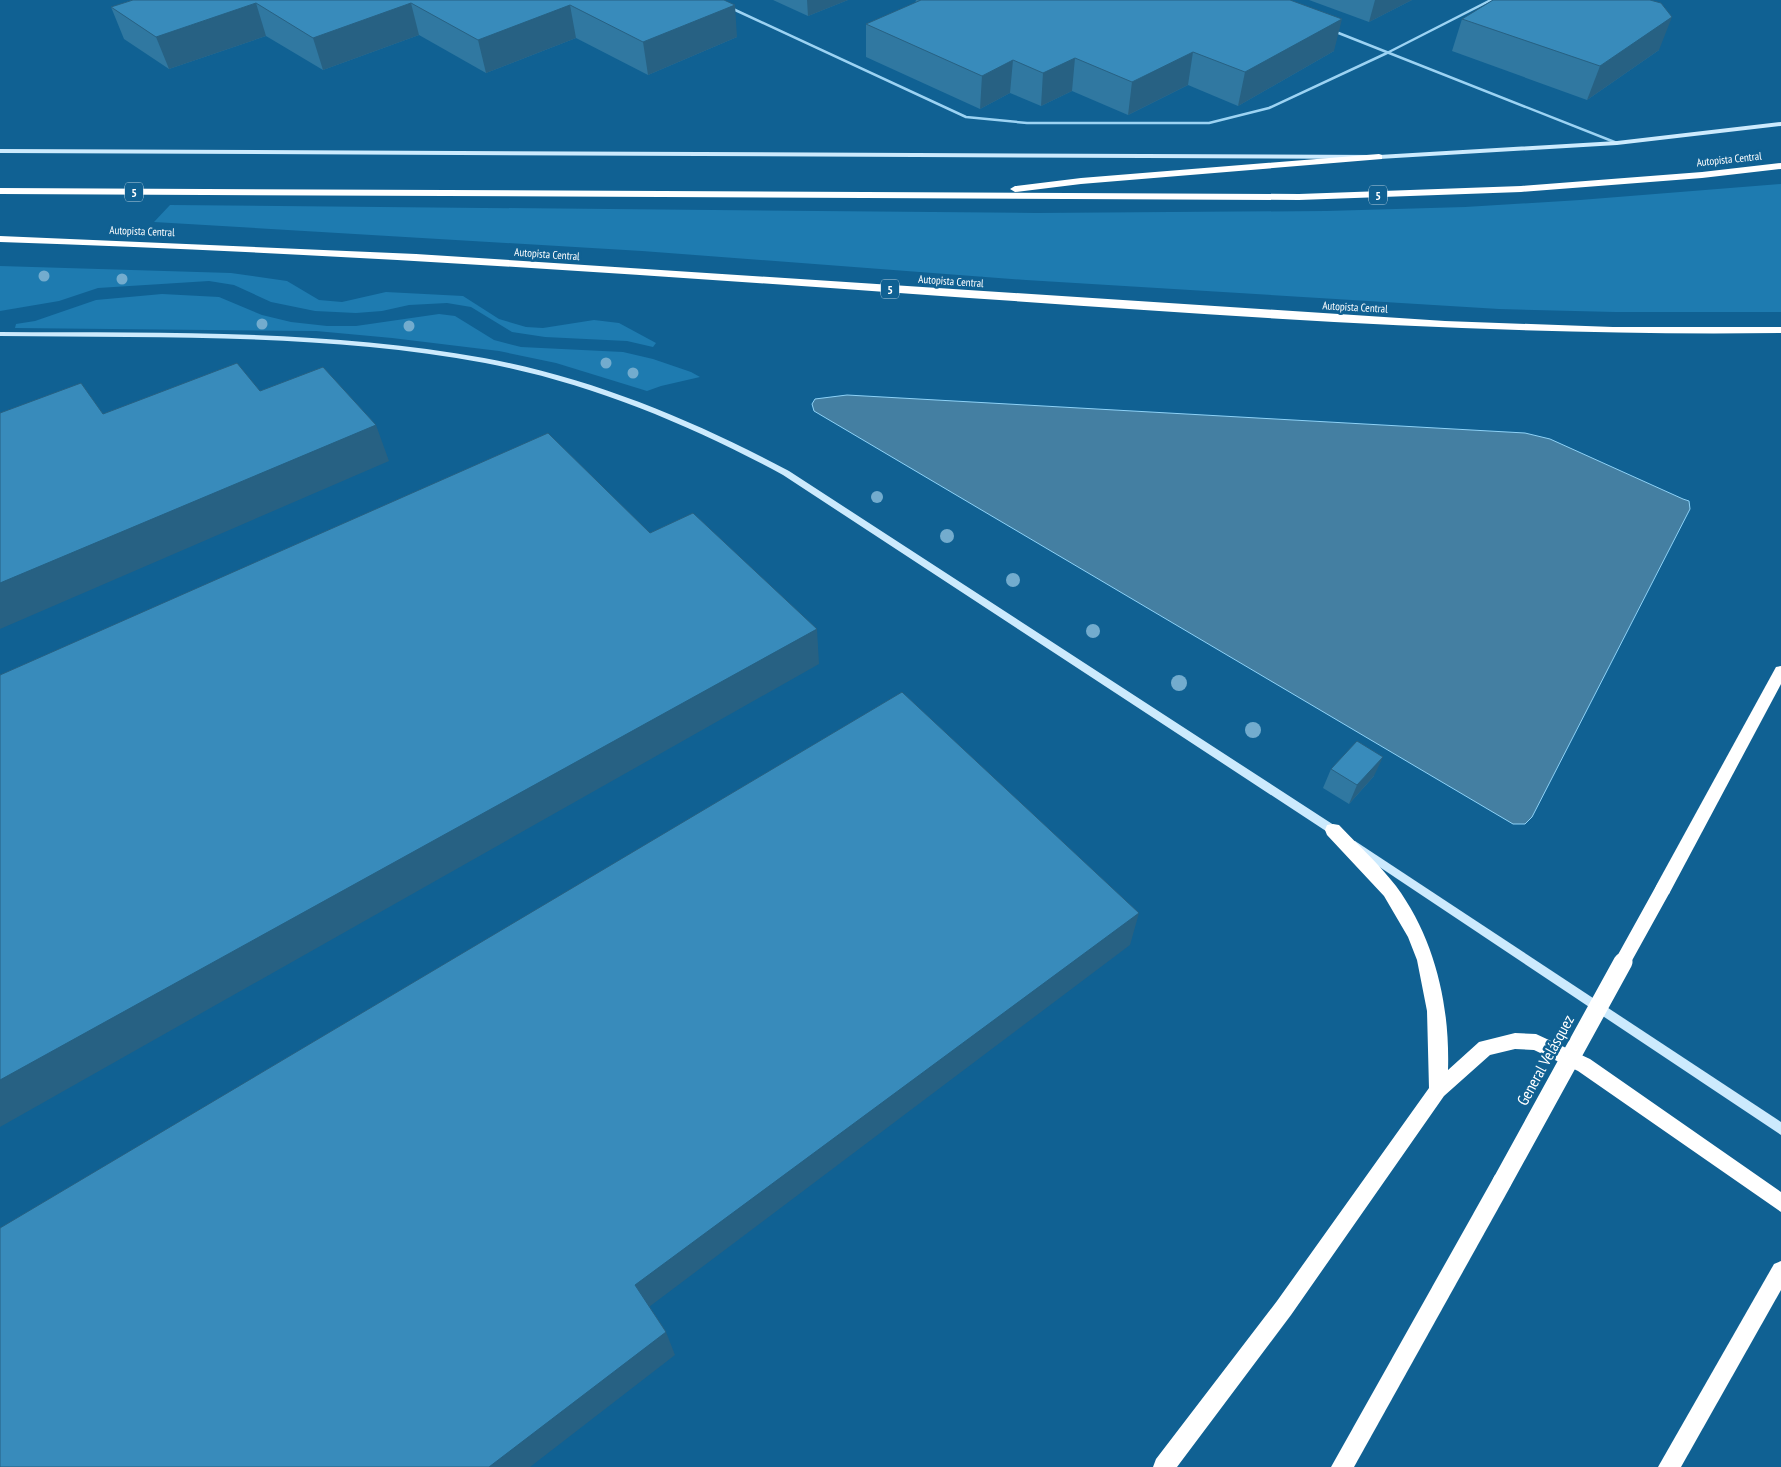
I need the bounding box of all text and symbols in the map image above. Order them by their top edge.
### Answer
street label: Autopista Central [1696,149,1763,169]
road number: 5 [125,182,143,202]
road number: 5 [1369,186,1387,204]
street label: Autopista Central [109,223,175,239]
street label: Autopista Central [514,245,581,263]
street label: Autopista Central [918,272,985,290]
road number: 5 [881,280,899,298]
street label: Autopista Central [1322,298,1388,316]
street label: General Velásquez [1512,1011,1578,1109]

